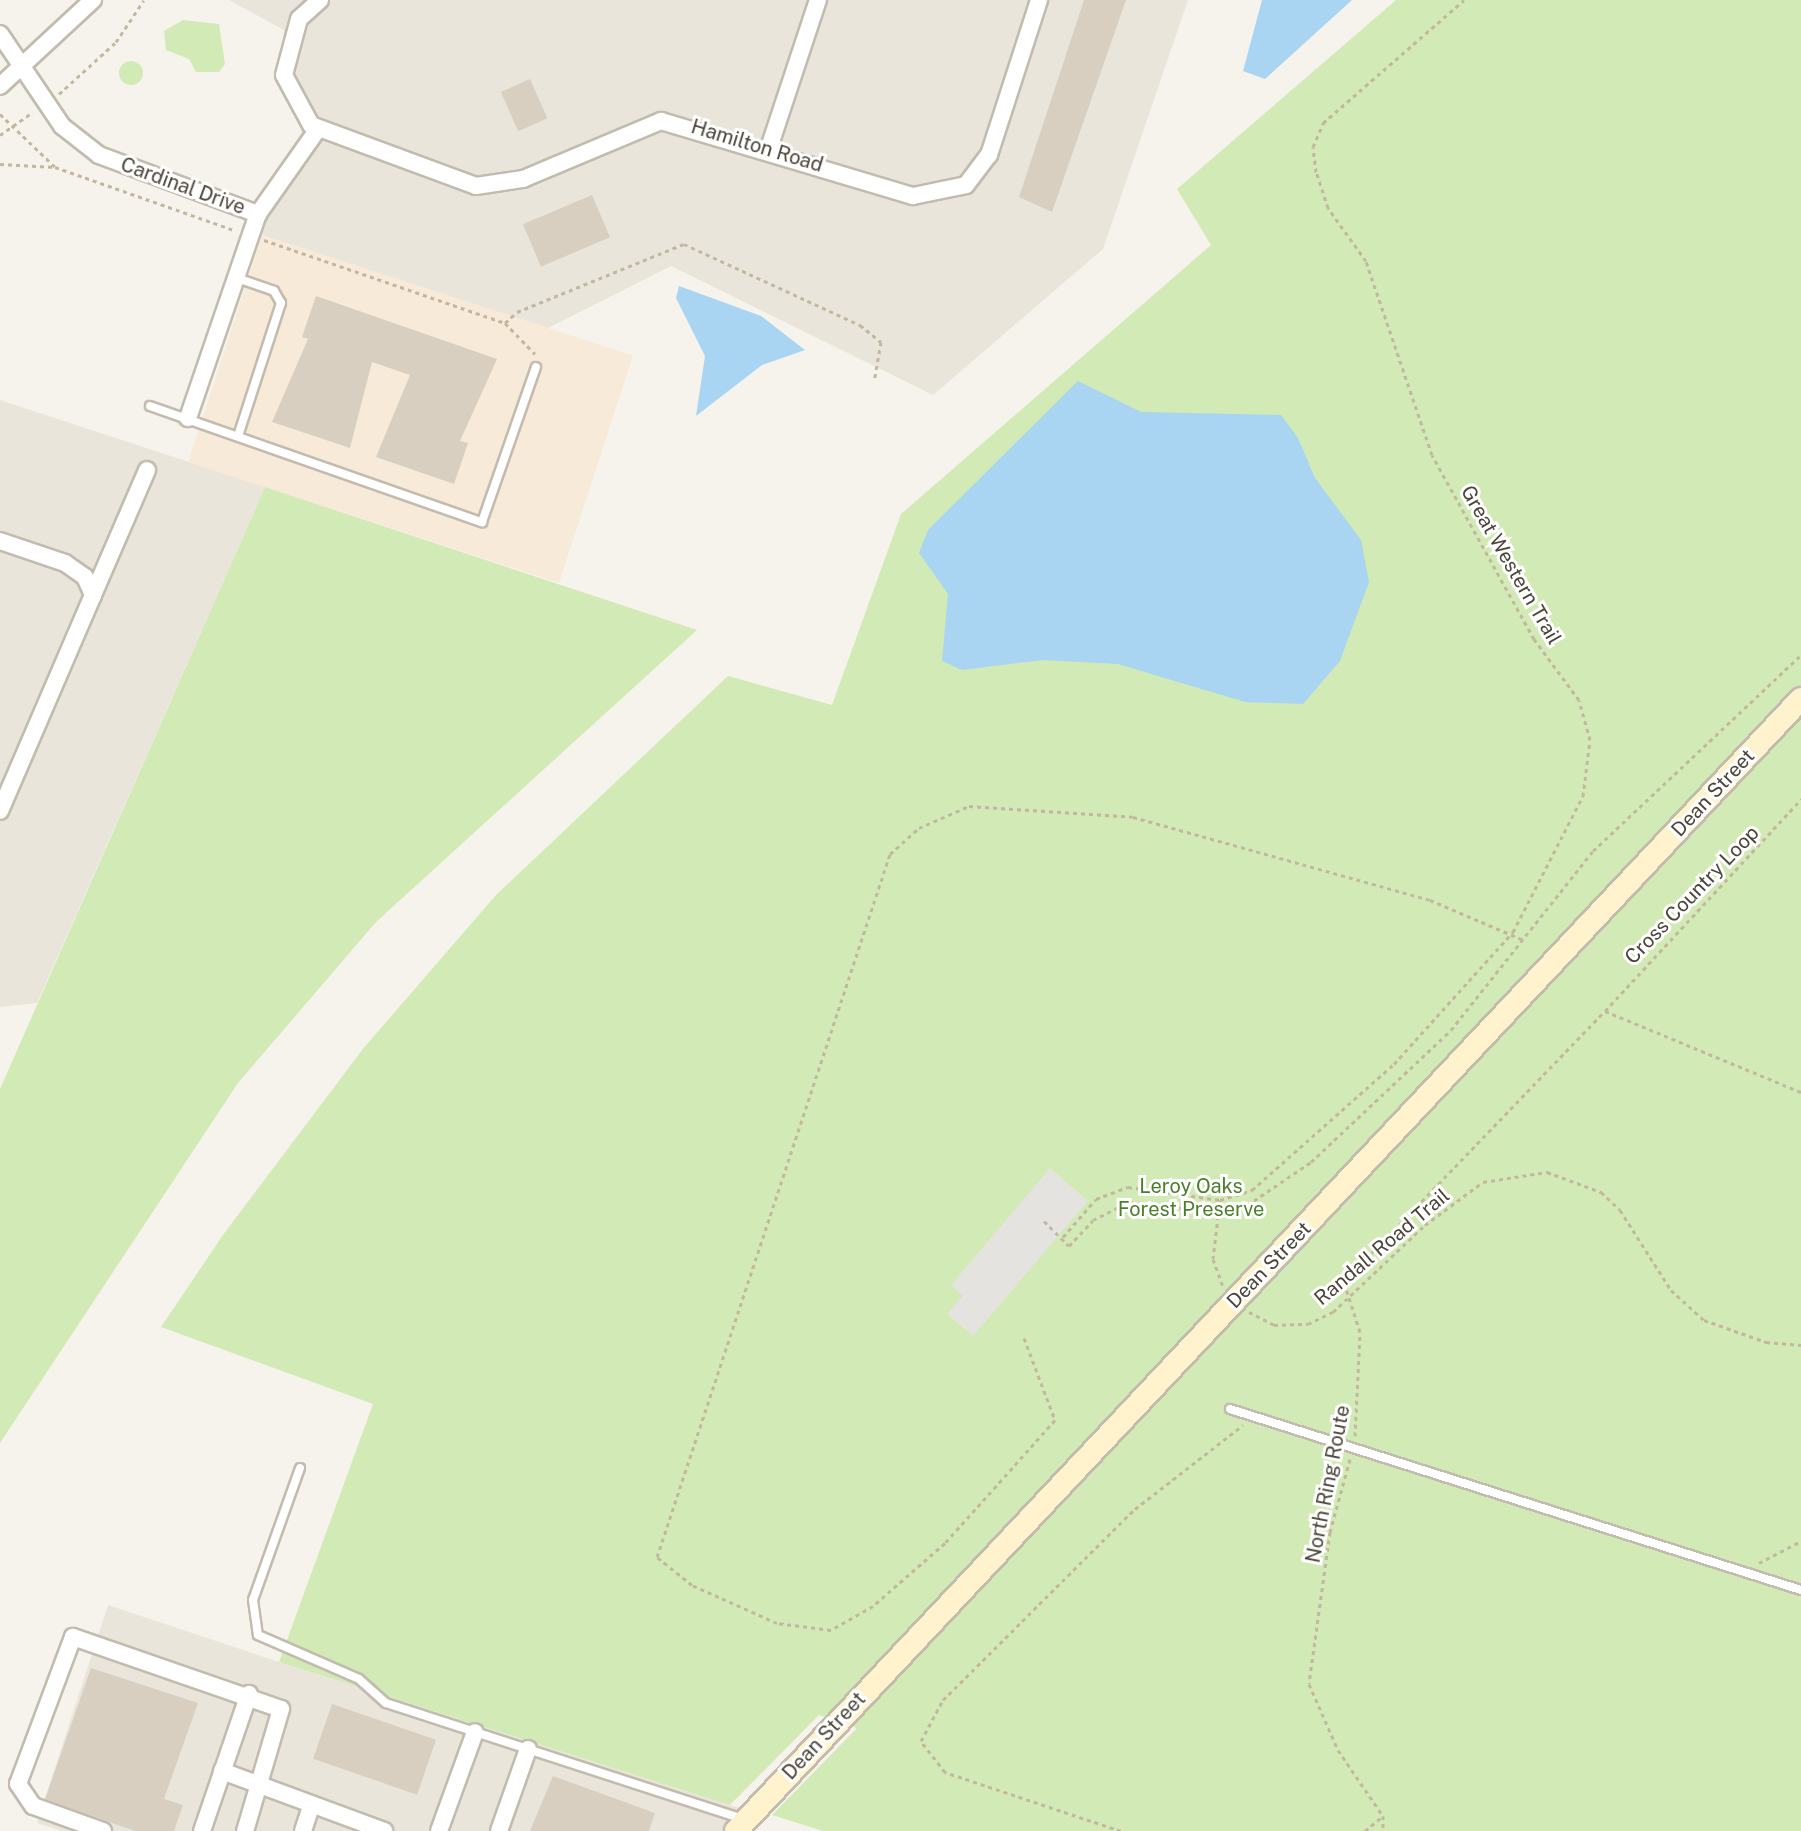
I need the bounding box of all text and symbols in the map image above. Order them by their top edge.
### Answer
street label: Hamilton Road [688,115,826,177]
street label: Cardinal Drive [117,152,249,220]
street label: Great Western Trail [1456,481,1566,649]
street label: Dean Street [1666,744,1760,842]
street label: Cross Country Loop [1620,821,1764,969]
park label: Leroy Oaks Forest Preserve [1118,1175,1264,1222]
street label: Randall Road Trail [1310,1184,1454,1310]
street label: Dean Street [1222,1217,1316,1313]
street label: North Ring Route [1301,1403,1355,1565]
street label: Dean Street [777,1687,871,1785]

